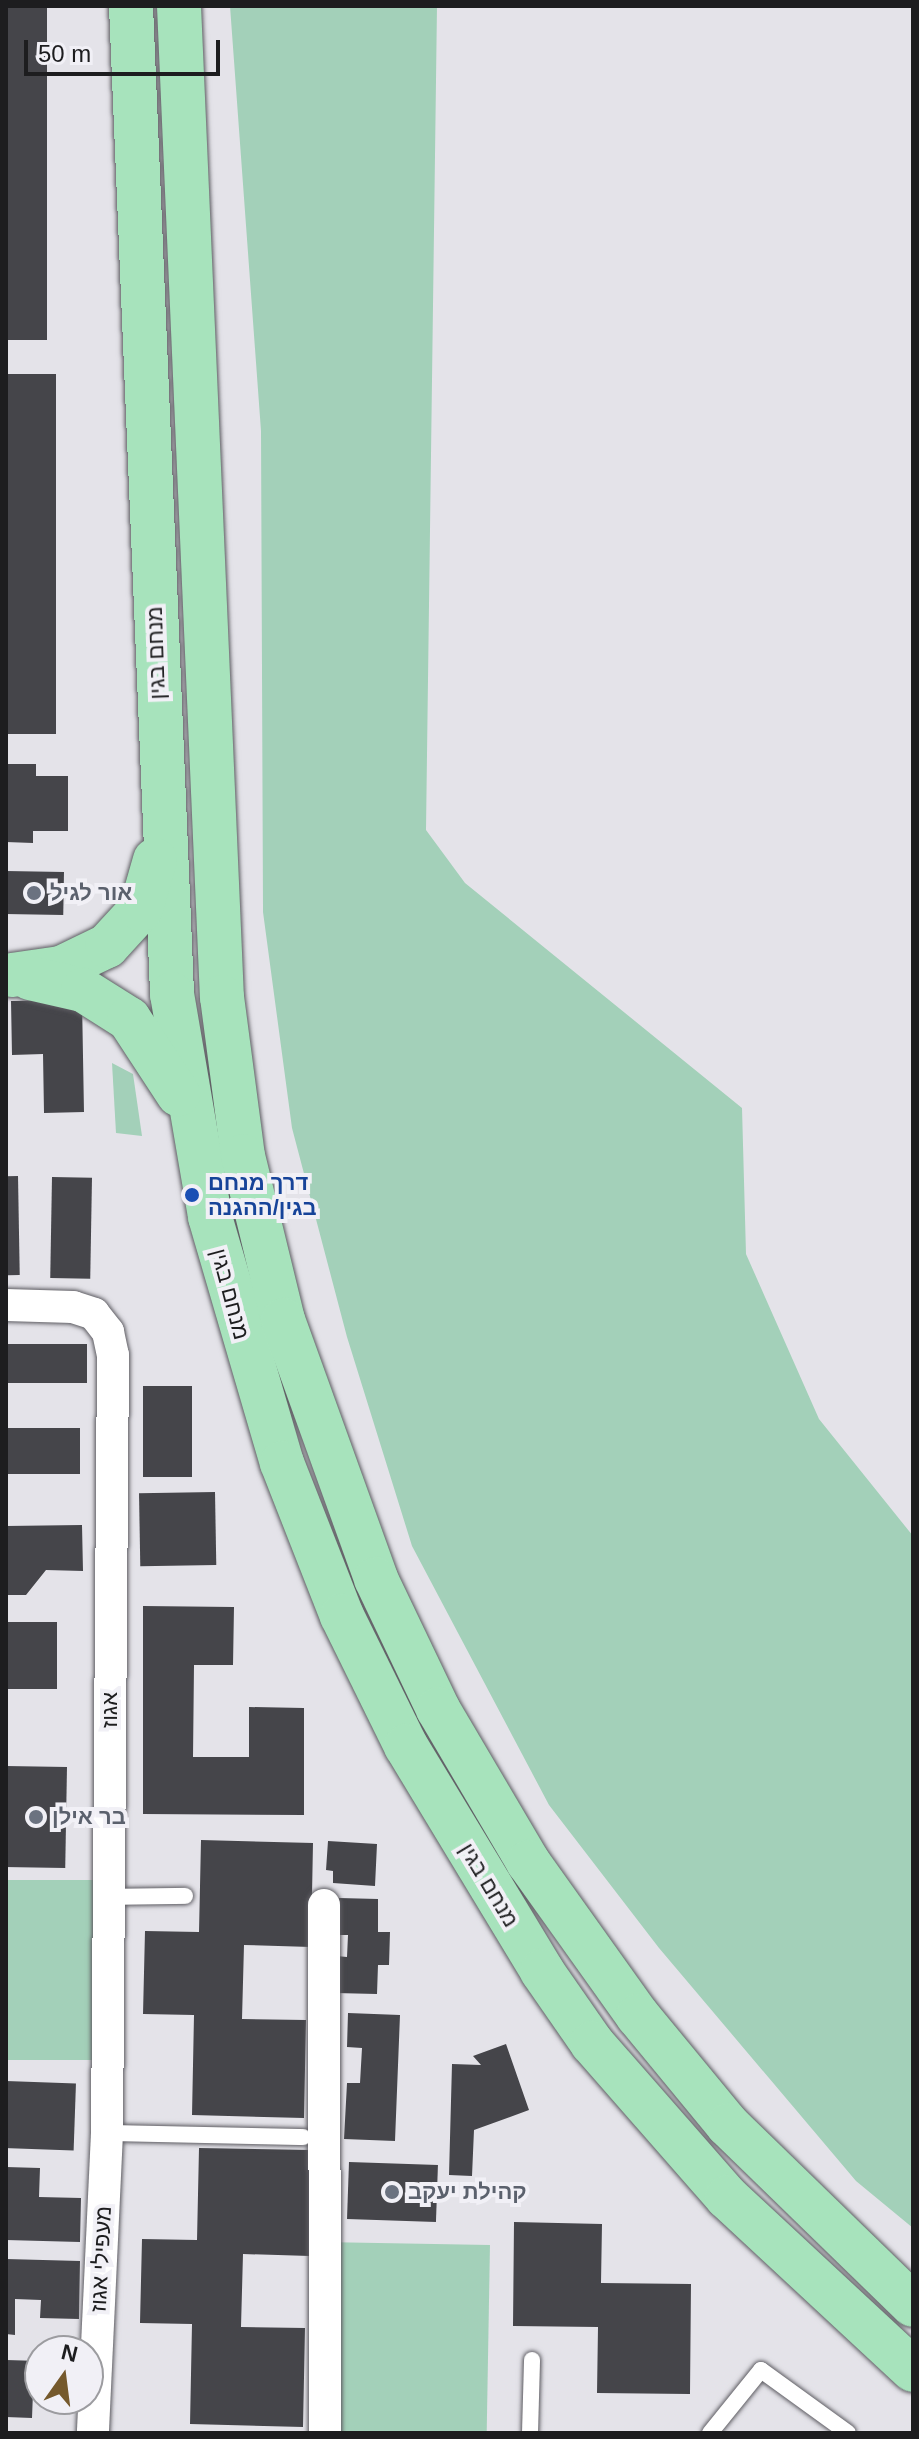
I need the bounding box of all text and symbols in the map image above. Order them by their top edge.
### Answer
scale bar [28,24,224,74]
text: 50 m [38,40,91,67]
street label: מנחם בגין [141,606,171,700]
place label: אור לגיל [50,880,132,906]
marker: אור לגיל [25,884,43,902]
place label: דרך מנחם בגין/ההגנה [208,1169,317,1220]
marker: דרך מנחם בגין/ההגנה [183,1186,201,1204]
street label: מנחם בגין [205,1246,255,1342]
street label: אגוז [97,1692,123,1728]
place label: בר אילן [52,1804,126,1830]
marker: בר אילן [27,1808,45,1826]
street label: מנחם בגין [454,1838,524,1932]
place label: קהילת יעקב [408,2179,527,2205]
marker: קהילת יעקב [383,2183,401,2201]
street label: מעפילי אגוז [85,2205,117,2313]
north arrow [24,2335,104,2415]
text: N [59,2339,80,2367]

